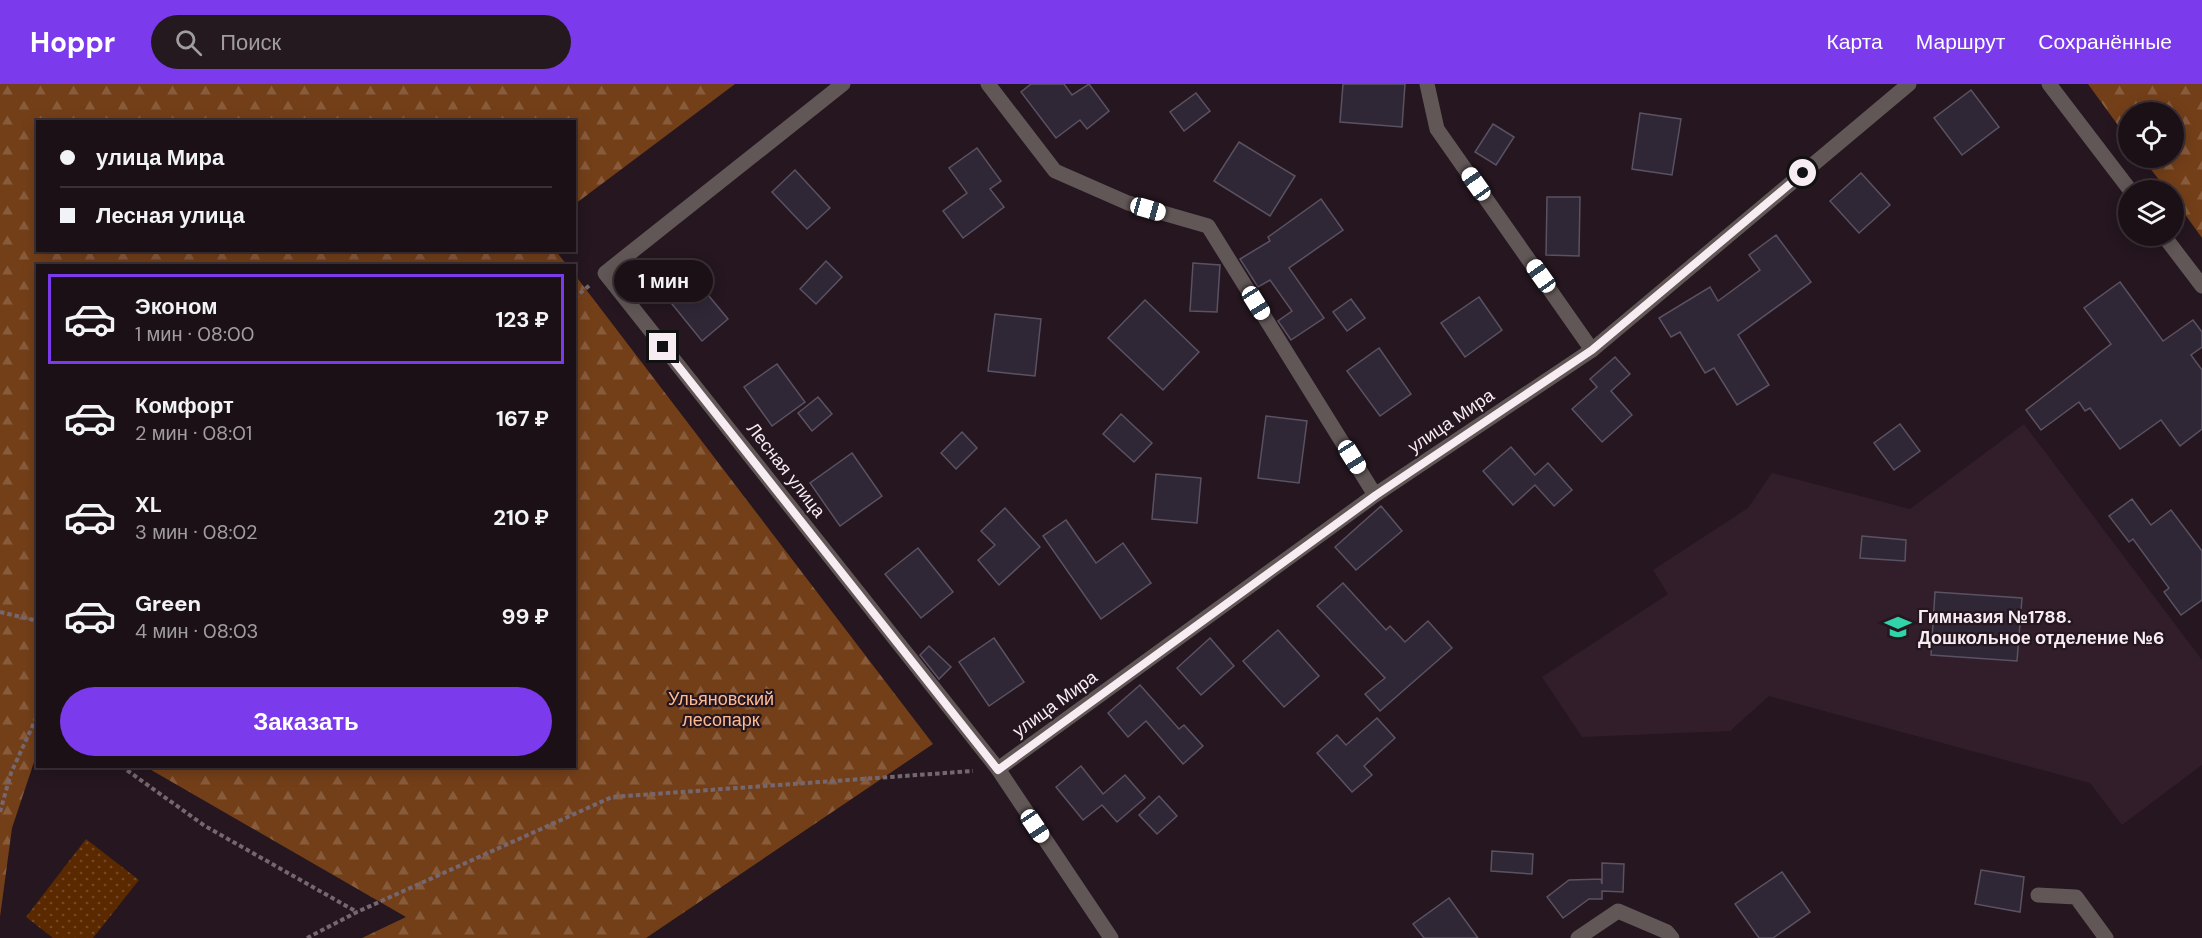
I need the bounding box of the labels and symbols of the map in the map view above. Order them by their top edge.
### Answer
route start [1789,159,1816,186]
car [1458,164,1494,204]
car [1128,195,1168,223]
car [1523,256,1559,296]
callout: 1 мин [614,260,712,302]
car [1239,283,1273,323]
route end [649,333,676,360]
street label: улица Мира [1403,383,1500,459]
street label: Лесная улица [741,417,831,523]
car [1335,437,1369,477]
place label: Гимназия №1788. Дошкольное отделение №6 [1918,605,2164,650]
school or university icon: Гимназия №1788. Дошкольное отделение №6 [1883,612,1913,642]
street label: улица Мира [1008,665,1103,743]
park label: Ульяновский лесопарк [668,687,774,732]
car [1017,806,1053,846]

